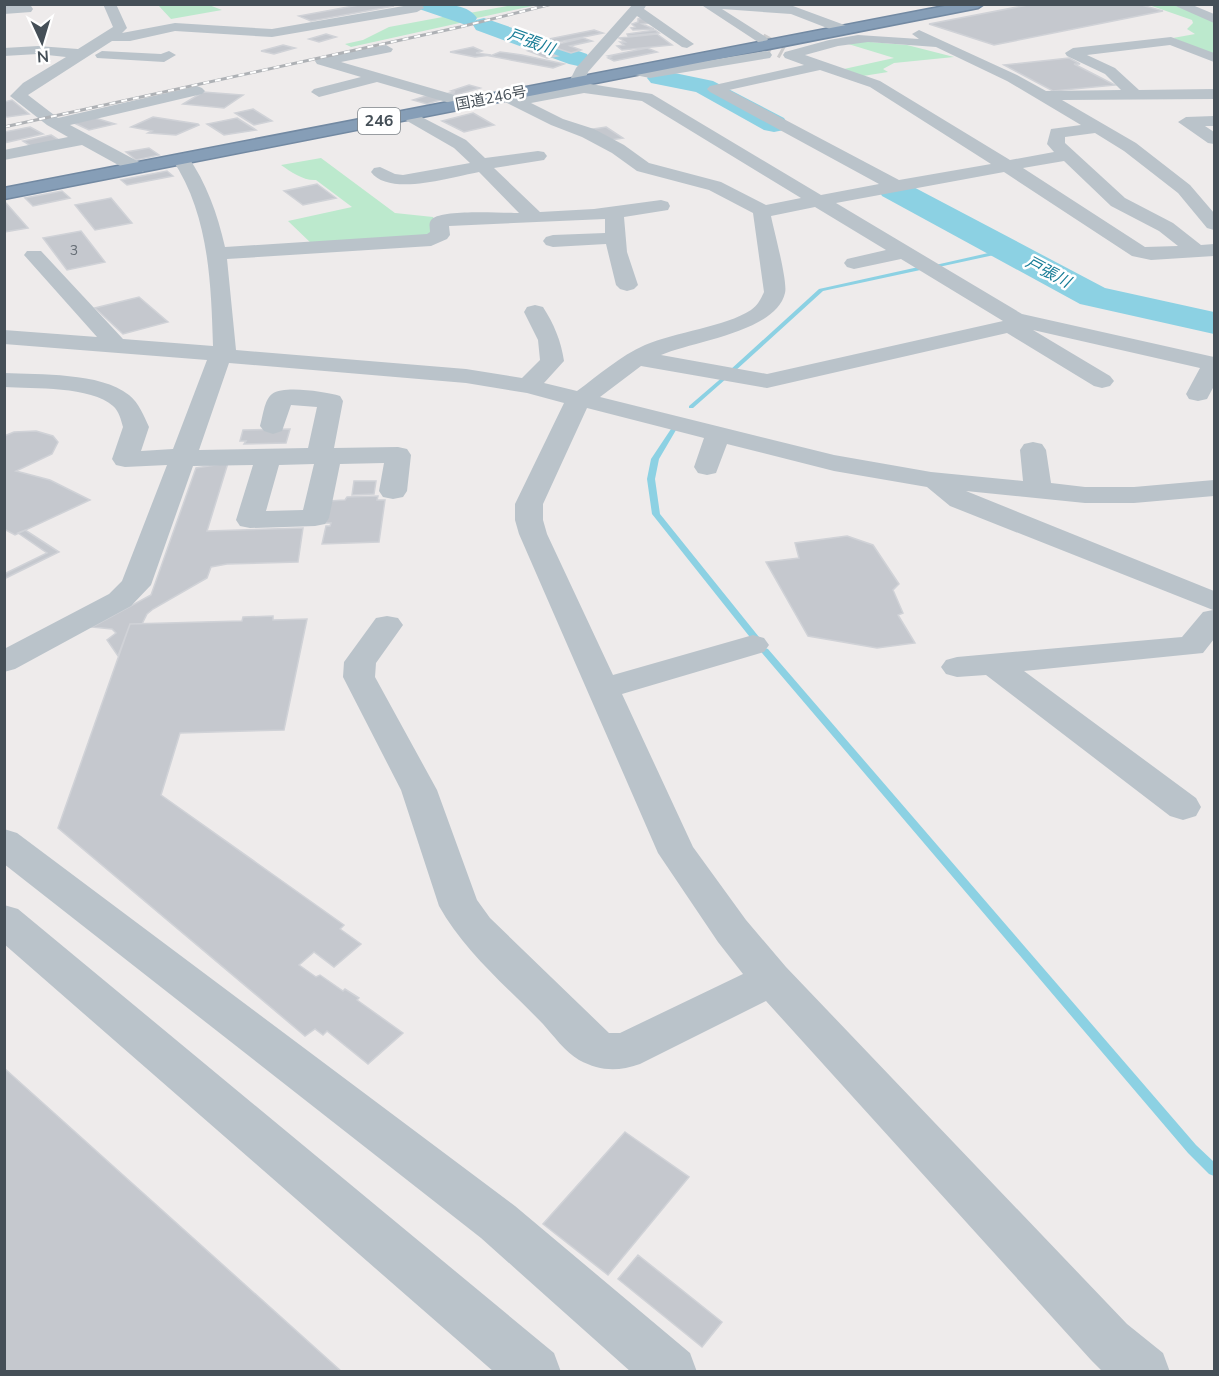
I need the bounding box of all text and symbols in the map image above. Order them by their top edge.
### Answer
north arrow [12,12,72,72]
water label: 戸張川 [505,23,559,61]
text: N [36,45,50,67]
street label: 国道246号 [454,81,528,115]
road number: 246 [358,108,400,134]
house number: 3 [70,241,78,260]
water label: 戸張川 [1022,251,1076,294]

